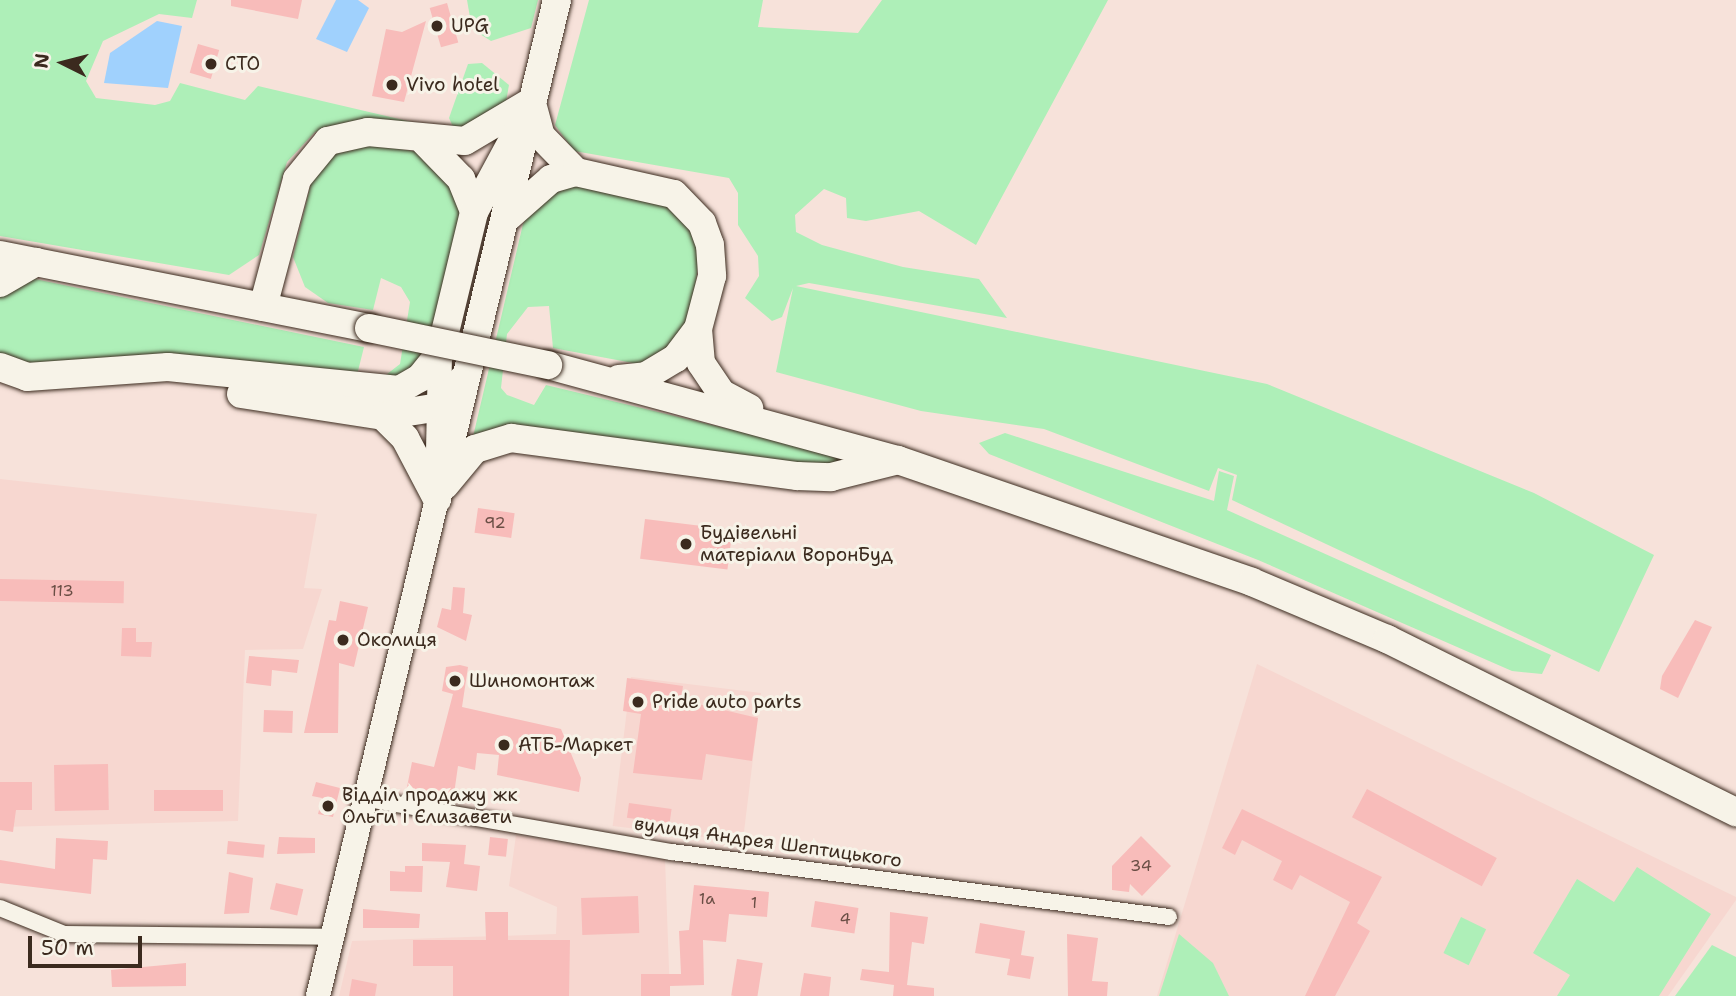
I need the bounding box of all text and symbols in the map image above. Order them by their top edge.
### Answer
place label: UPG [451,15,489,37]
marker: UPG [429,18,445,34]
north arrow [28,28,98,98]
text: N [28,52,55,70]
place label: СТО [225,53,260,75]
marker: СТО [203,56,219,72]
place label: Vivo hotel [406,74,499,96]
marker: Vivo hotel [384,77,400,93]
house number: 92 [484,513,506,533]
place label: Будівельні матеріали ВоронБуд [700,522,893,566]
marker: Будівельні матеріали ВоронБуд [678,536,694,552]
house number: 113 [50,581,74,601]
place label: Околиця [357,629,437,651]
marker: Околиця [335,632,351,648]
place label: Шиномонтаж [469,670,594,692]
marker: Шиномонтаж [447,673,463,689]
place label: Pride auto parts [652,691,802,713]
marker: Pride auto parts [630,694,646,710]
place label: ATБ-Маркет [518,734,633,756]
marker: ATБ-Маркет [496,737,512,753]
place label: Відділ продажу жк Ольги і Єлизавети [342,784,518,828]
marker: Відділ продажу жк Ольги і Єлизавети [320,798,336,814]
street label: вулиця Андрея Шептицького [633,812,903,872]
house number: 34 [1130,856,1152,876]
house number: 1а [699,889,715,909]
house number: 1 [751,893,757,913]
house number: 4 [839,909,851,929]
scale bar [32,922,145,966]
text: 50 m [41,934,94,962]

